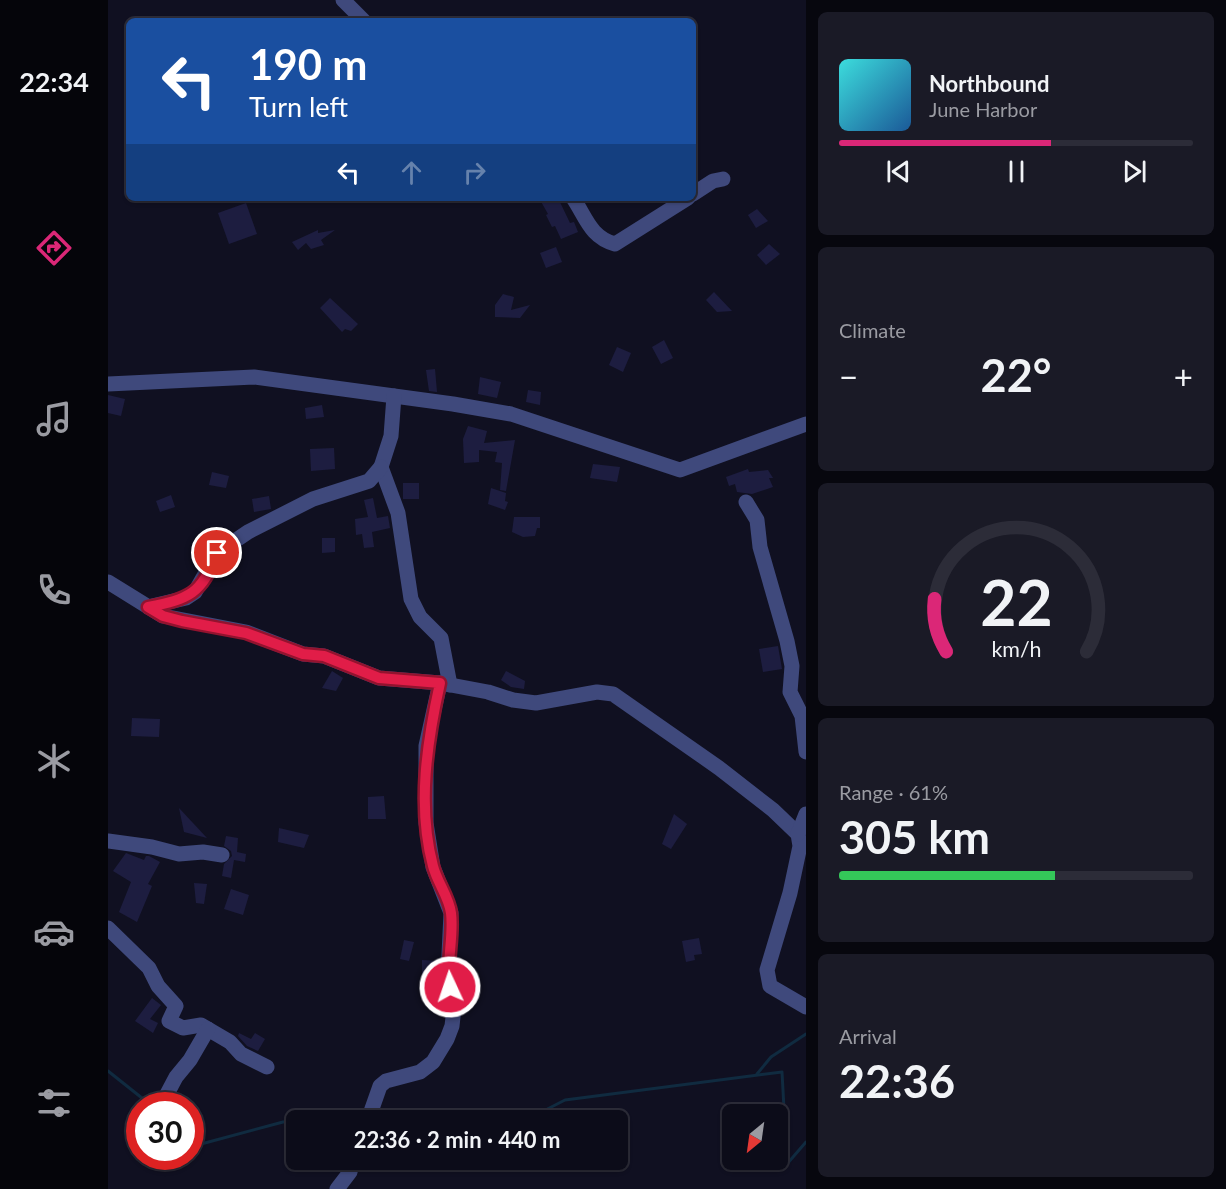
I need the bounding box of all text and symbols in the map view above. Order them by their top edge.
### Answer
text: 190 m [249,39,367,89]
icon: left [150,42,228,120]
text: 22:34 [19,65,89,98]
text: Northbound [929,70,1049,97]
text: Turn left [249,90,348,123]
text: June Harbor [929,97,1037,121]
icon: previous [882,155,915,188]
icon: pause [1000,155,1033,188]
icon: next [1118,155,1151,188]
icon: left [332,156,365,189]
icon: ahead [395,156,428,189]
icon: right [458,156,491,189]
icon: directions [33,227,75,269]
text: Climate [839,318,906,342]
text: 22° [981,348,1051,402]
text: − [839,356,858,396]
text: + [1174,356,1193,396]
icon: music [33,398,75,440]
pin [191,527,242,578]
icon: arrive [200,536,233,569]
text: 22 [980,564,1052,639]
icon: phone [33,569,75,611]
text: km/h [991,636,1041,662]
icon: climate [33,740,75,782]
text: Range · 61% [839,780,948,804]
text: 305 km [839,810,990,864]
icon: car [33,911,75,953]
position arrow [418,955,482,1019]
text: Arrival [839,1024,897,1048]
text: 22:36 [839,1054,955,1108]
icon: filters [33,1082,75,1124]
speed limit sign: 30 [126,1092,204,1170]
north arrow [722,1104,788,1170]
map controls [722,1104,788,1170]
text: 22:36 · 2 min · 440 m [354,1126,560,1153]

